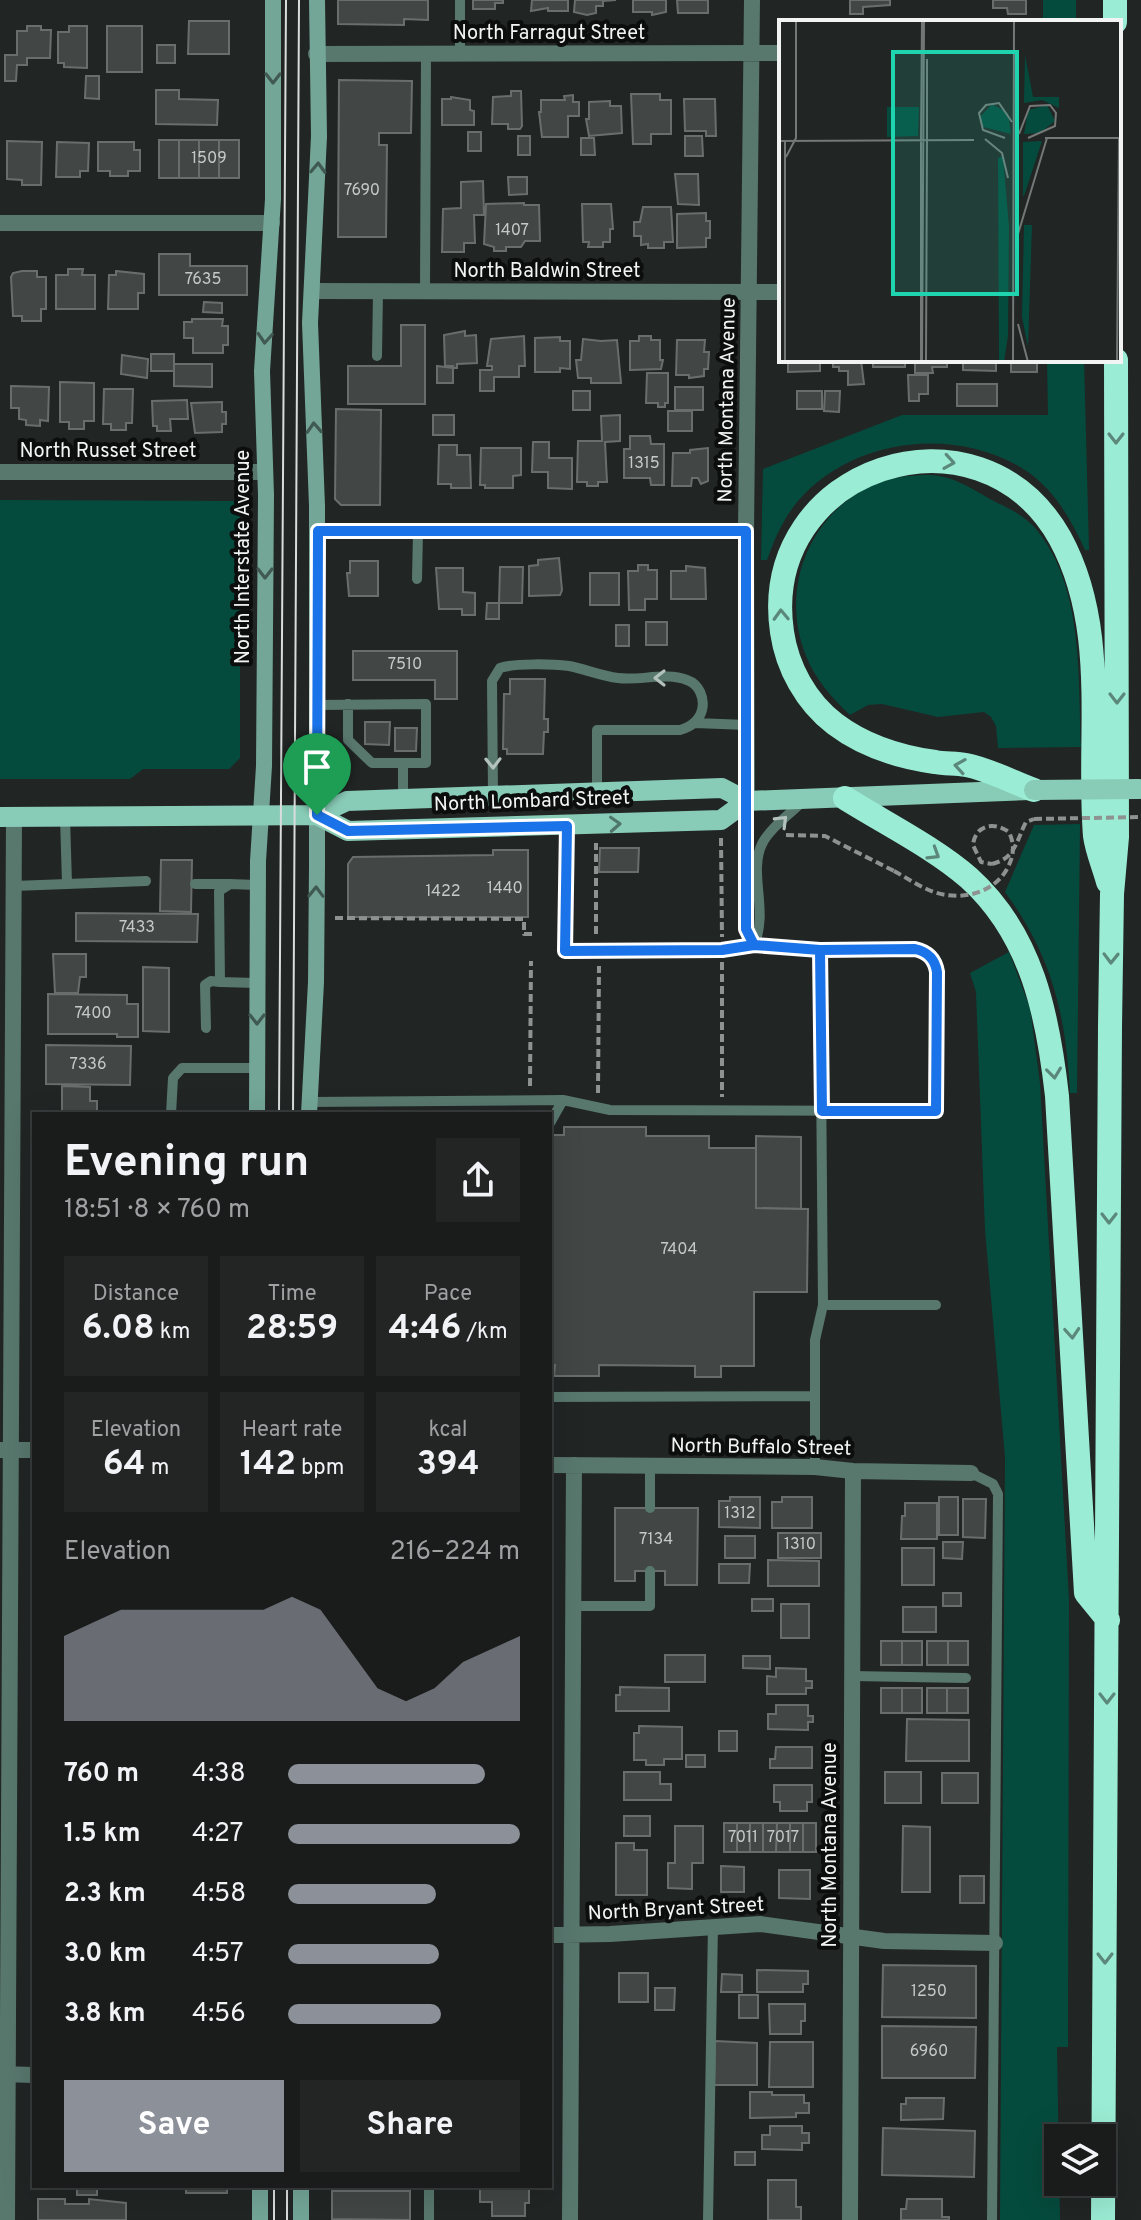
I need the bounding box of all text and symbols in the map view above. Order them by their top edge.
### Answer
inset map [779,20,1121,362]
street label: North Farragut Street [453,21,645,47]
one-way arrow [264,72,282,85]
house number: 1509 [191,149,227,169]
one-way arrow [309,161,326,174]
house number: 7690 [344,181,380,201]
house number: 1407 [495,221,529,241]
street label: North Baldwin Street [453,259,641,285]
house number: 7635 [185,270,221,290]
street label: North Montana Avenue [713,297,743,503]
one-way arrow [257,332,274,345]
one-way arrow [305,421,322,434]
one-way arrow [1107,432,1125,445]
street label: North Russet Street [19,439,197,465]
street label: North Interstate Avenue [231,450,257,664]
one-way arrow [942,453,955,470]
house number: 1315 [628,454,660,474]
one-way arrow [257,567,274,580]
one-way arrow [772,608,789,621]
house number: 7510 [388,655,422,675]
one-way arrow [653,669,666,687]
one-way arrow [1108,692,1126,705]
pin [283,733,351,815]
icon: arrive [295,745,339,789]
one-way arrow [484,757,502,770]
one-way arrow [953,758,967,775]
street label: North Lombard Street [433,786,631,818]
one-way arrow [609,815,622,832]
one-way arrow [773,816,787,830]
one-way arrow [926,845,940,860]
house number: 1440 [487,879,523,899]
house number: 1422 [425,882,461,902]
one-way arrow [308,885,325,898]
house number: 7433 [119,918,155,938]
one-way arrow [1102,952,1120,965]
house number: 7400 [74,1004,112,1024]
one-way arrow [248,1013,266,1026]
house number: 7336 [70,1055,106,1075]
one-way arrow [1046,1067,1063,1080]
text: Evening run [64,1136,309,1192]
button: share [436,1138,520,1222]
text: 18:51 · 8 × 760 m [64,1194,250,1227]
one-way arrow [1101,1212,1118,1225]
house number: 7404 [661,1240,698,1260]
text: Distance [93,1281,179,1308]
text: Time [267,1281,317,1308]
text: Pace [424,1281,472,1308]
text: 6.08 [82,1308,155,1351]
text: 28:59 [246,1308,338,1351]
text: 4:46 [388,1308,461,1351]
text: km [155,1319,190,1346]
text: /km [461,1319,508,1346]
one-way arrow [1063,1326,1080,1339]
text: Elevation [91,1417,181,1444]
text: Heart rate [242,1417,342,1444]
text: kcal [428,1417,468,1444]
street label: North Buffalo Street [670,1433,852,1463]
text: 64 [103,1444,145,1487]
text: 142 [240,1444,296,1487]
text: 394 [416,1444,480,1487]
text: m [145,1455,169,1482]
text: bpm [296,1455,344,1482]
house number: 1312 [724,1504,756,1524]
house number: 7134 [639,1530,673,1550]
house number: 1310 [784,1535,816,1555]
text: Elevation [64,1536,171,1569]
text: 216–224 m [390,1536,520,1569]
one-way arrow [1098,1692,1116,1705]
street label: North Montana Avenue [818,1742,844,1948]
text: 760 m [64,1758,139,1791]
text: 4:38 [192,1758,246,1791]
text: 1.5 km [64,1818,141,1851]
text: 4:27 [192,1818,243,1851]
house number: 7011 [728,1828,758,1848]
house number: 7017 [767,1828,799,1848]
text: 2.3 km [64,1878,146,1911]
text: 4:58 [192,1878,246,1911]
street label: North Bryant Street [587,1892,765,1928]
text: 3.0 km [64,1938,146,1971]
text: 4:57 [192,1938,243,1971]
one-way arrow [1096,1952,1114,1965]
house number: 1250 [911,1982,947,2002]
text: 3.8 km [64,1998,146,2031]
text: 4:56 [192,1998,246,2031]
house number: 6960 [910,2042,948,2062]
button: Save [64,2080,284,2172]
button: Share [300,2080,520,2172]
map controls [1044,2124,1116,2196]
button: layers [1044,2124,1116,2196]

